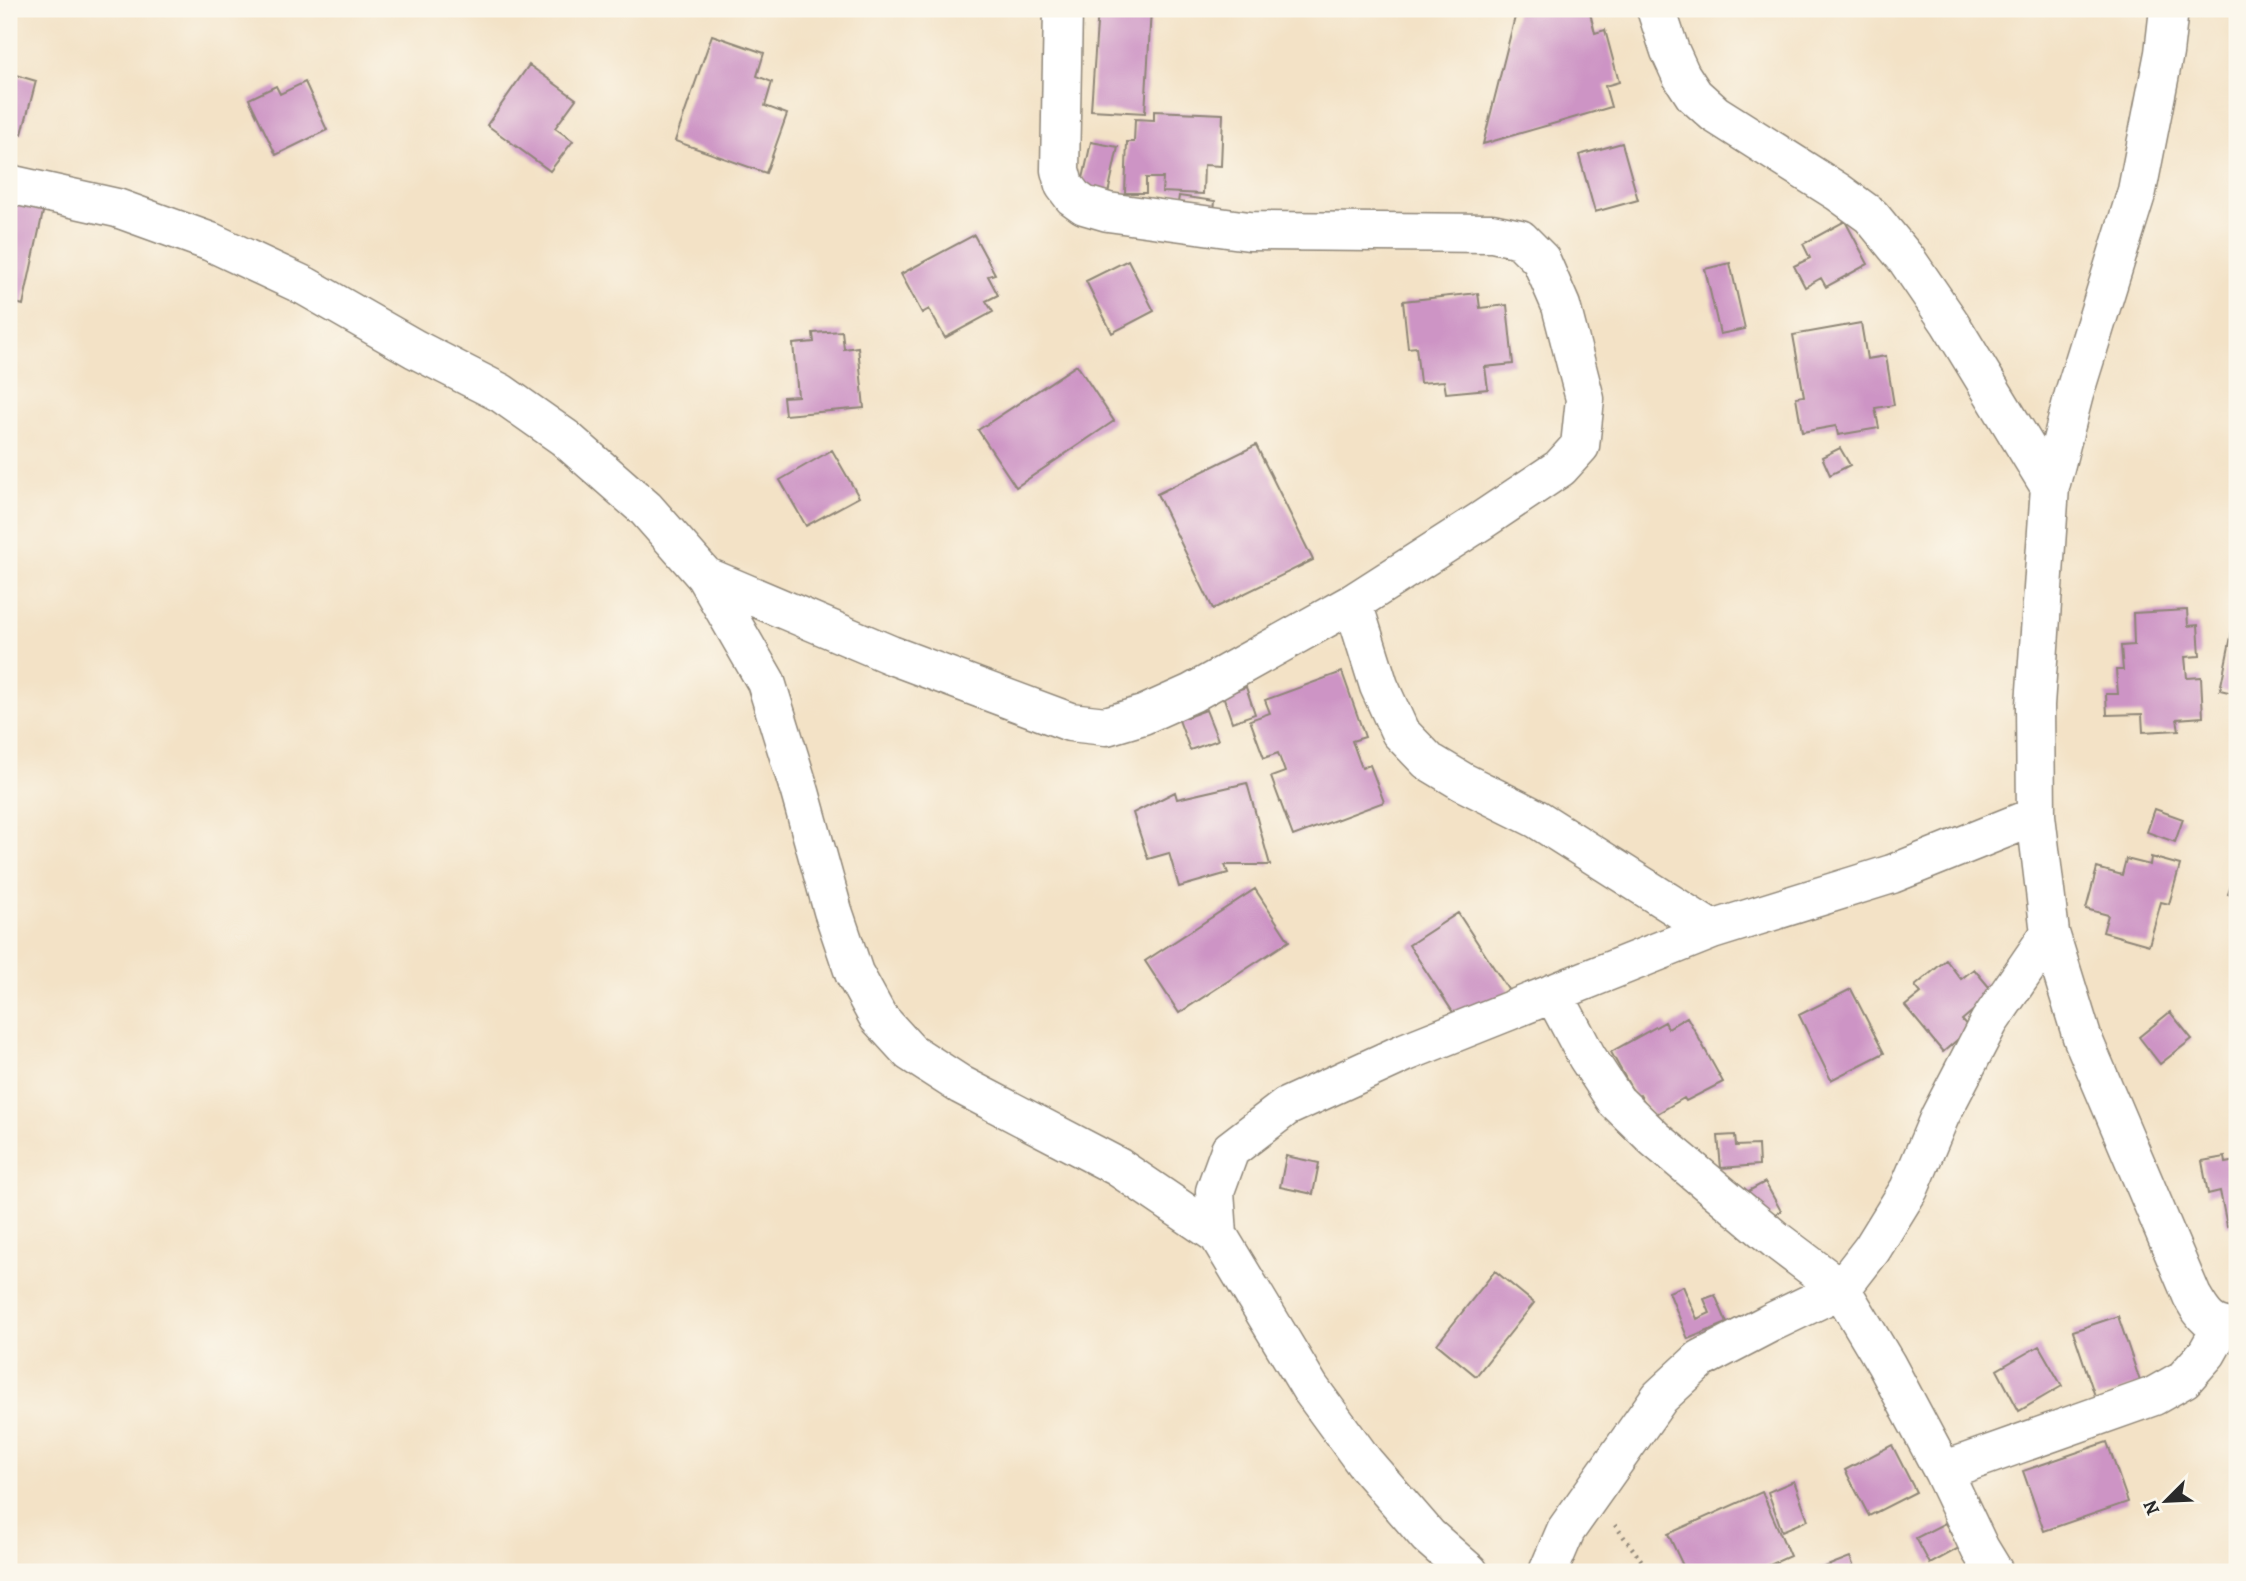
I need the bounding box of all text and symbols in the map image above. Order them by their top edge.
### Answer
north arrow [2130,1466,2200,1536]
text: N [2137,1496,2166,1519]

